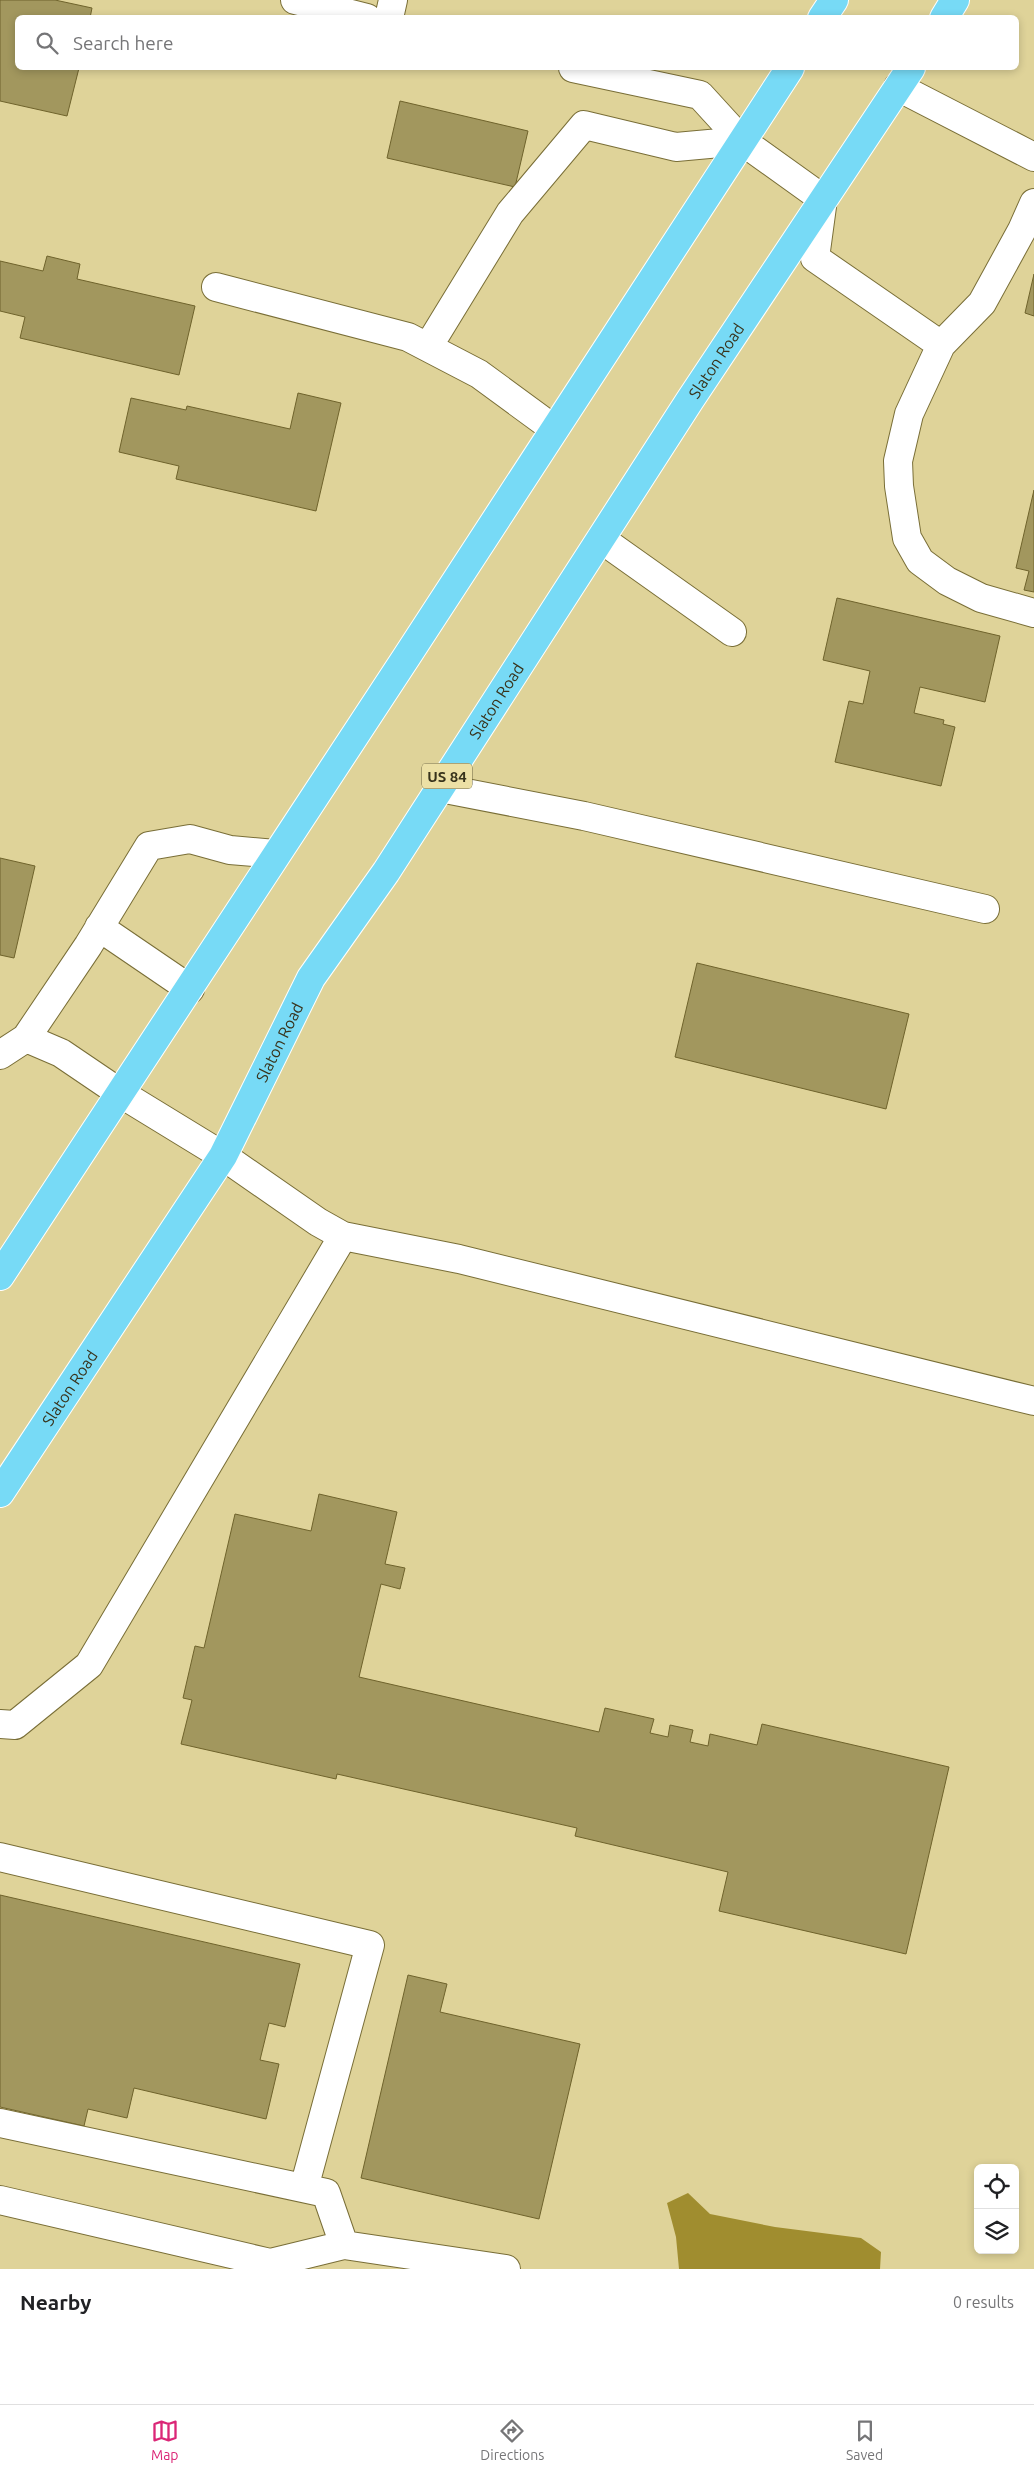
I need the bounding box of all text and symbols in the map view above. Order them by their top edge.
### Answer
search box [15,15,1019,70]
icon: search [33,29,61,57]
text: Search here [73,32,173,54]
street label: Slaton Road [685,320,747,402]
street label: Slaton Road [465,660,527,742]
road number: US 84 [422,764,472,788]
street label: Slaton Road [252,1000,306,1085]
street label: Slaton Road [38,1347,101,1429]
map controls [974,2164,1019,2254]
button: locate [974,2164,1019,2209]
button: layers [974,2209,1019,2254]
text: Nearby [20,2290,91,2314]
text: 0 results [953,2293,1014,2311]
tab: Map [151,2417,179,2463]
tab: Directions [480,2417,544,2463]
tab: Saved [846,2417,883,2463]

